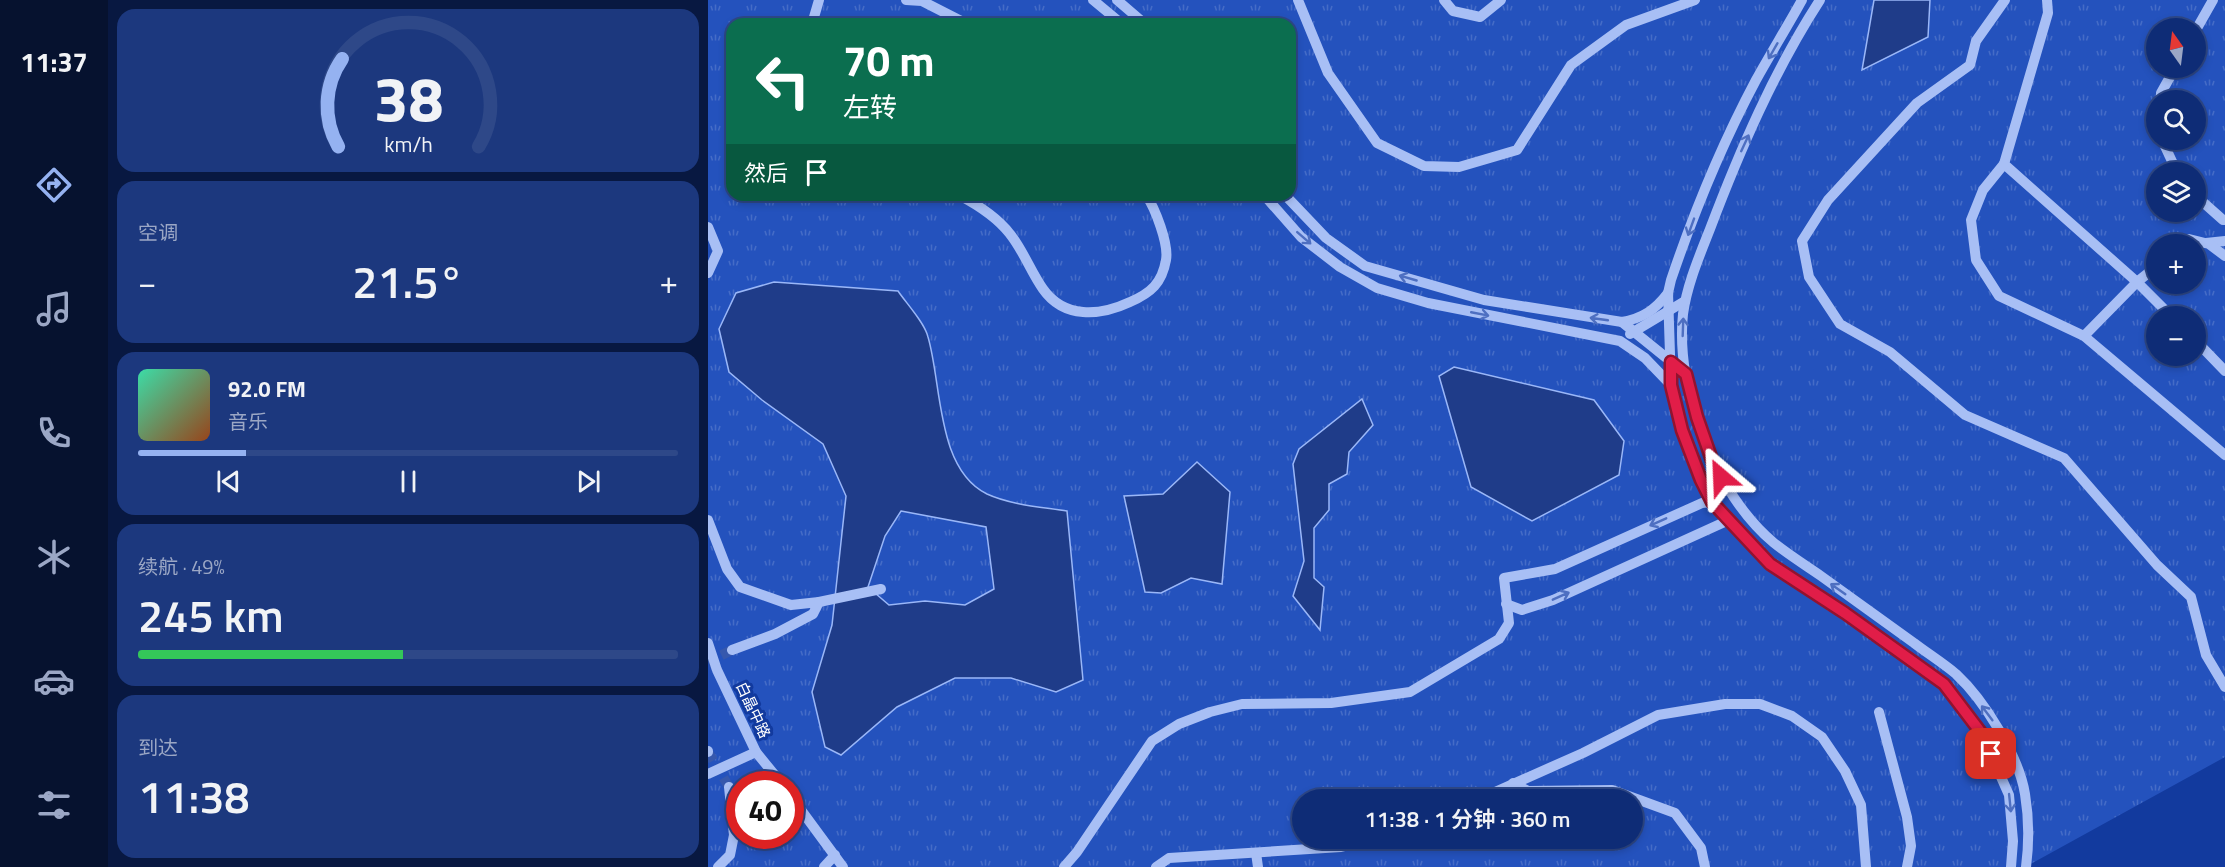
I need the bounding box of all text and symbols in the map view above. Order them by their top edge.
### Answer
north arrow [2146,18,2206,78]
map controls [2146,18,2206,366]
text: 70 m [843,28,935,92]
text: 11:37 [20,41,88,82]
icon: left [744,42,822,120]
one-way arrow [1767,42,1779,59]
text: 38 [373,50,443,145]
text: 左转 [843,86,897,127]
button: search [2146,90,2206,150]
text: km/h [384,129,432,161]
one-way arrow [1741,134,1752,152]
text: 然后 [744,156,788,190]
icon: arrive [800,156,833,189]
button: layers [2146,162,2206,222]
icon: directions [33,164,75,206]
text: 空调 [138,217,178,248]
one-way arrow [1684,217,1695,236]
one-way arrow [1296,231,1311,245]
button: + [2146,234,2206,294]
text: 21.5° [352,247,464,315]
text: − [138,257,156,307]
text: + [660,257,678,307]
one-way arrow [1399,272,1418,283]
icon: music [33,288,75,330]
button: − [2146,306,2206,366]
one-way arrow [1469,309,1489,320]
one-way arrow [1590,313,1610,324]
one-way arrow [1677,317,1688,337]
text: 92.0 FM [228,372,306,406]
text: 音乐 [228,406,268,437]
icon: phone [33,412,75,454]
position arrow [1689,445,1753,509]
icon: previous [212,465,245,498]
icon: pause [392,465,425,498]
icon: next [572,465,605,498]
one-way arrow [1650,517,1668,529]
icon: climate [33,536,75,578]
text: 续航 · 49% [138,551,225,582]
text: 245 km [138,581,284,649]
one-way arrow [1831,583,1847,595]
one-way arrow [1552,590,1570,601]
icon: car [33,660,75,702]
street label: 白晶中路 [730,678,777,742]
one-way arrow [1981,705,1994,721]
pin [1965,728,2016,779]
text: 到达 [138,732,178,763]
icon: arrive [1974,737,2007,770]
text: 11:38 [138,762,250,830]
speed limit sign: 40 [726,771,804,849]
icon: filters [33,784,75,826]
one-way arrow [2005,793,2016,813]
text: 11:38 · 1 分钟 · 360 m [1365,802,1570,836]

